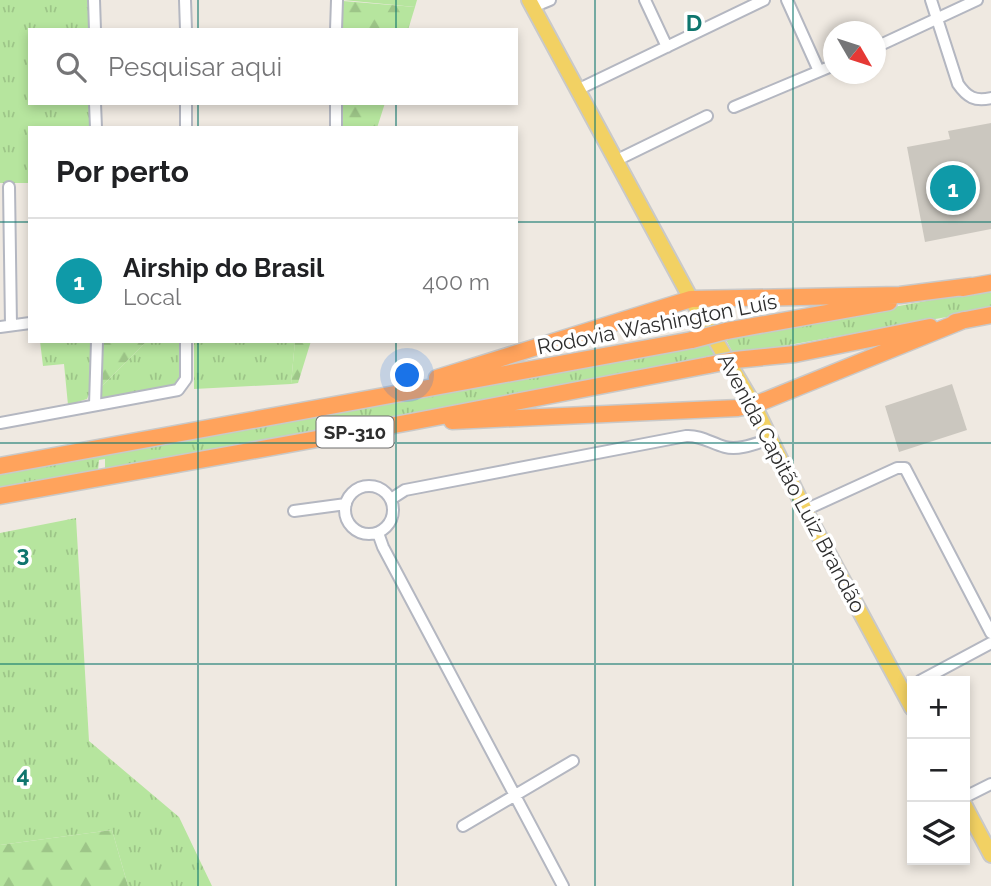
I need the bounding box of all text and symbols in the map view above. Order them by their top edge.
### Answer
text: D [686,9,702,36]
north arrow [823,21,886,84]
search box [28,28,518,105]
icon: search [52,48,90,86]
text: Pesquisar aqui [108,52,282,82]
text: Por perto [56,154,189,189]
pin: 1 [930,162,976,214]
text: Airship do Brasil [123,253,324,283]
text: 1 [73,268,85,295]
text: 400 m [422,268,490,295]
text: Local [123,283,181,310]
street label: Rodovia Washington Luís [535,288,779,360]
street label: Avenida Capitão Luiz Brandão [713,349,871,617]
your location [390,358,424,392]
road number: SP-310 [316,416,394,448]
text: 3 [17,540,29,567]
map controls [907,676,970,865]
button: + [907,676,970,739]
button: − [907,739,970,802]
text: 4 [16,761,30,788]
button: layers [907,802,970,865]

